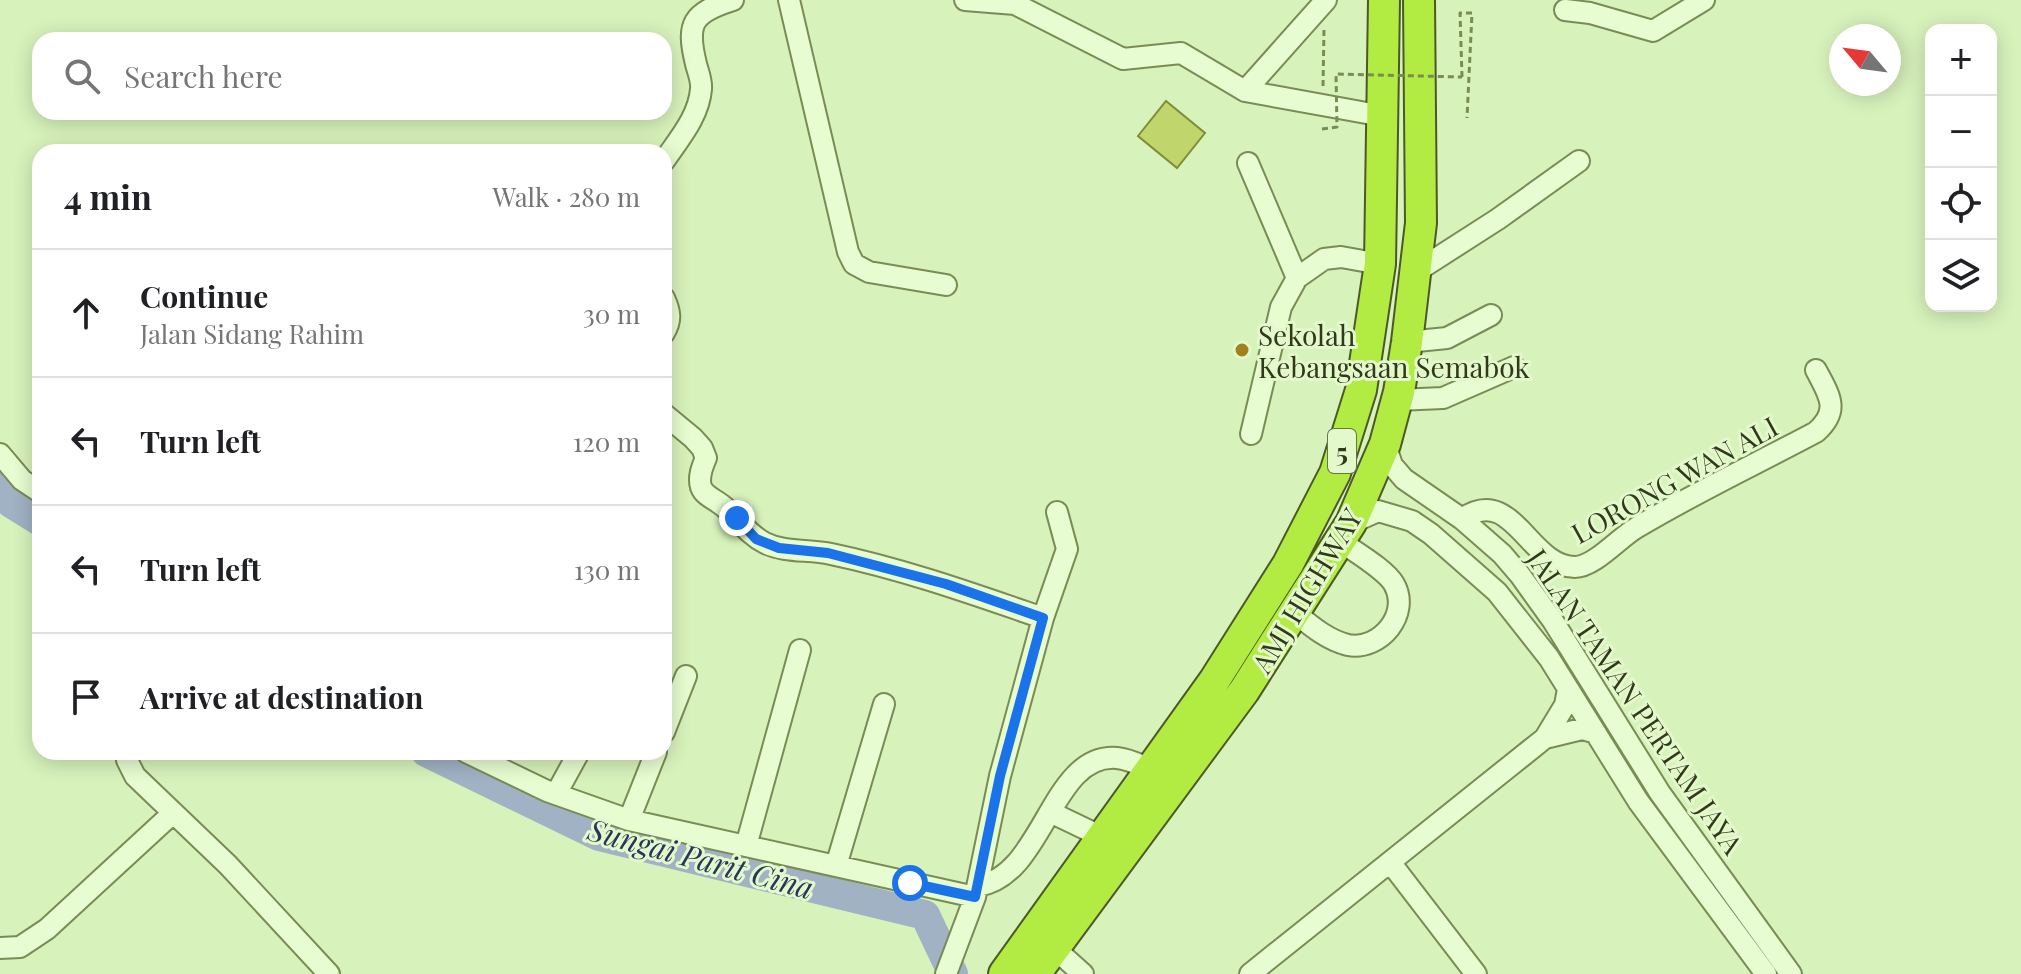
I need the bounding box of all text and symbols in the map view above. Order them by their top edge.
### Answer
north arrow [1829,24,1901,96]
map controls [1925,24,1997,312]
button: + [1925,24,1997,96]
search box [32,32,672,120]
icon: search [60,54,104,98]
text: Search here [124,56,283,96]
button: − [1925,96,1997,168]
button: locate [1925,168,1997,240]
text: 4 min [64,173,152,219]
text: Walk · 280 m [492,179,640,214]
button: layers [1925,240,1997,312]
text: Continue [140,276,268,316]
icon: ahead [64,291,108,335]
text: 30 m [583,296,640,331]
text: Jalan Sidang Rahim [140,316,364,351]
place label: Sekolah Kebangsaan Semabok [1258,316,1530,385]
marker: Sekolah Kebangsaan Semabok [1233,341,1251,359]
street label: LORONG WAN ALI [1564,407,1784,551]
icon: left [64,419,108,463]
text: Turn left [140,421,261,461]
text: 120 m [573,424,640,459]
road number: 5 [1328,429,1356,473]
route end [719,500,755,536]
street label: AMJ HIGHWAY [1242,501,1370,680]
street label: JALAN TAMAN PERTAM JAYA [1519,540,1752,861]
icon: left [64,547,108,591]
text: Turn left [140,549,261,589]
text: 130 m [574,552,640,587]
icon: arrive [64,675,108,719]
text: Arrive at destination [140,677,423,717]
water label: Sungai Parit Cina [583,808,818,907]
route start [892,865,928,901]

